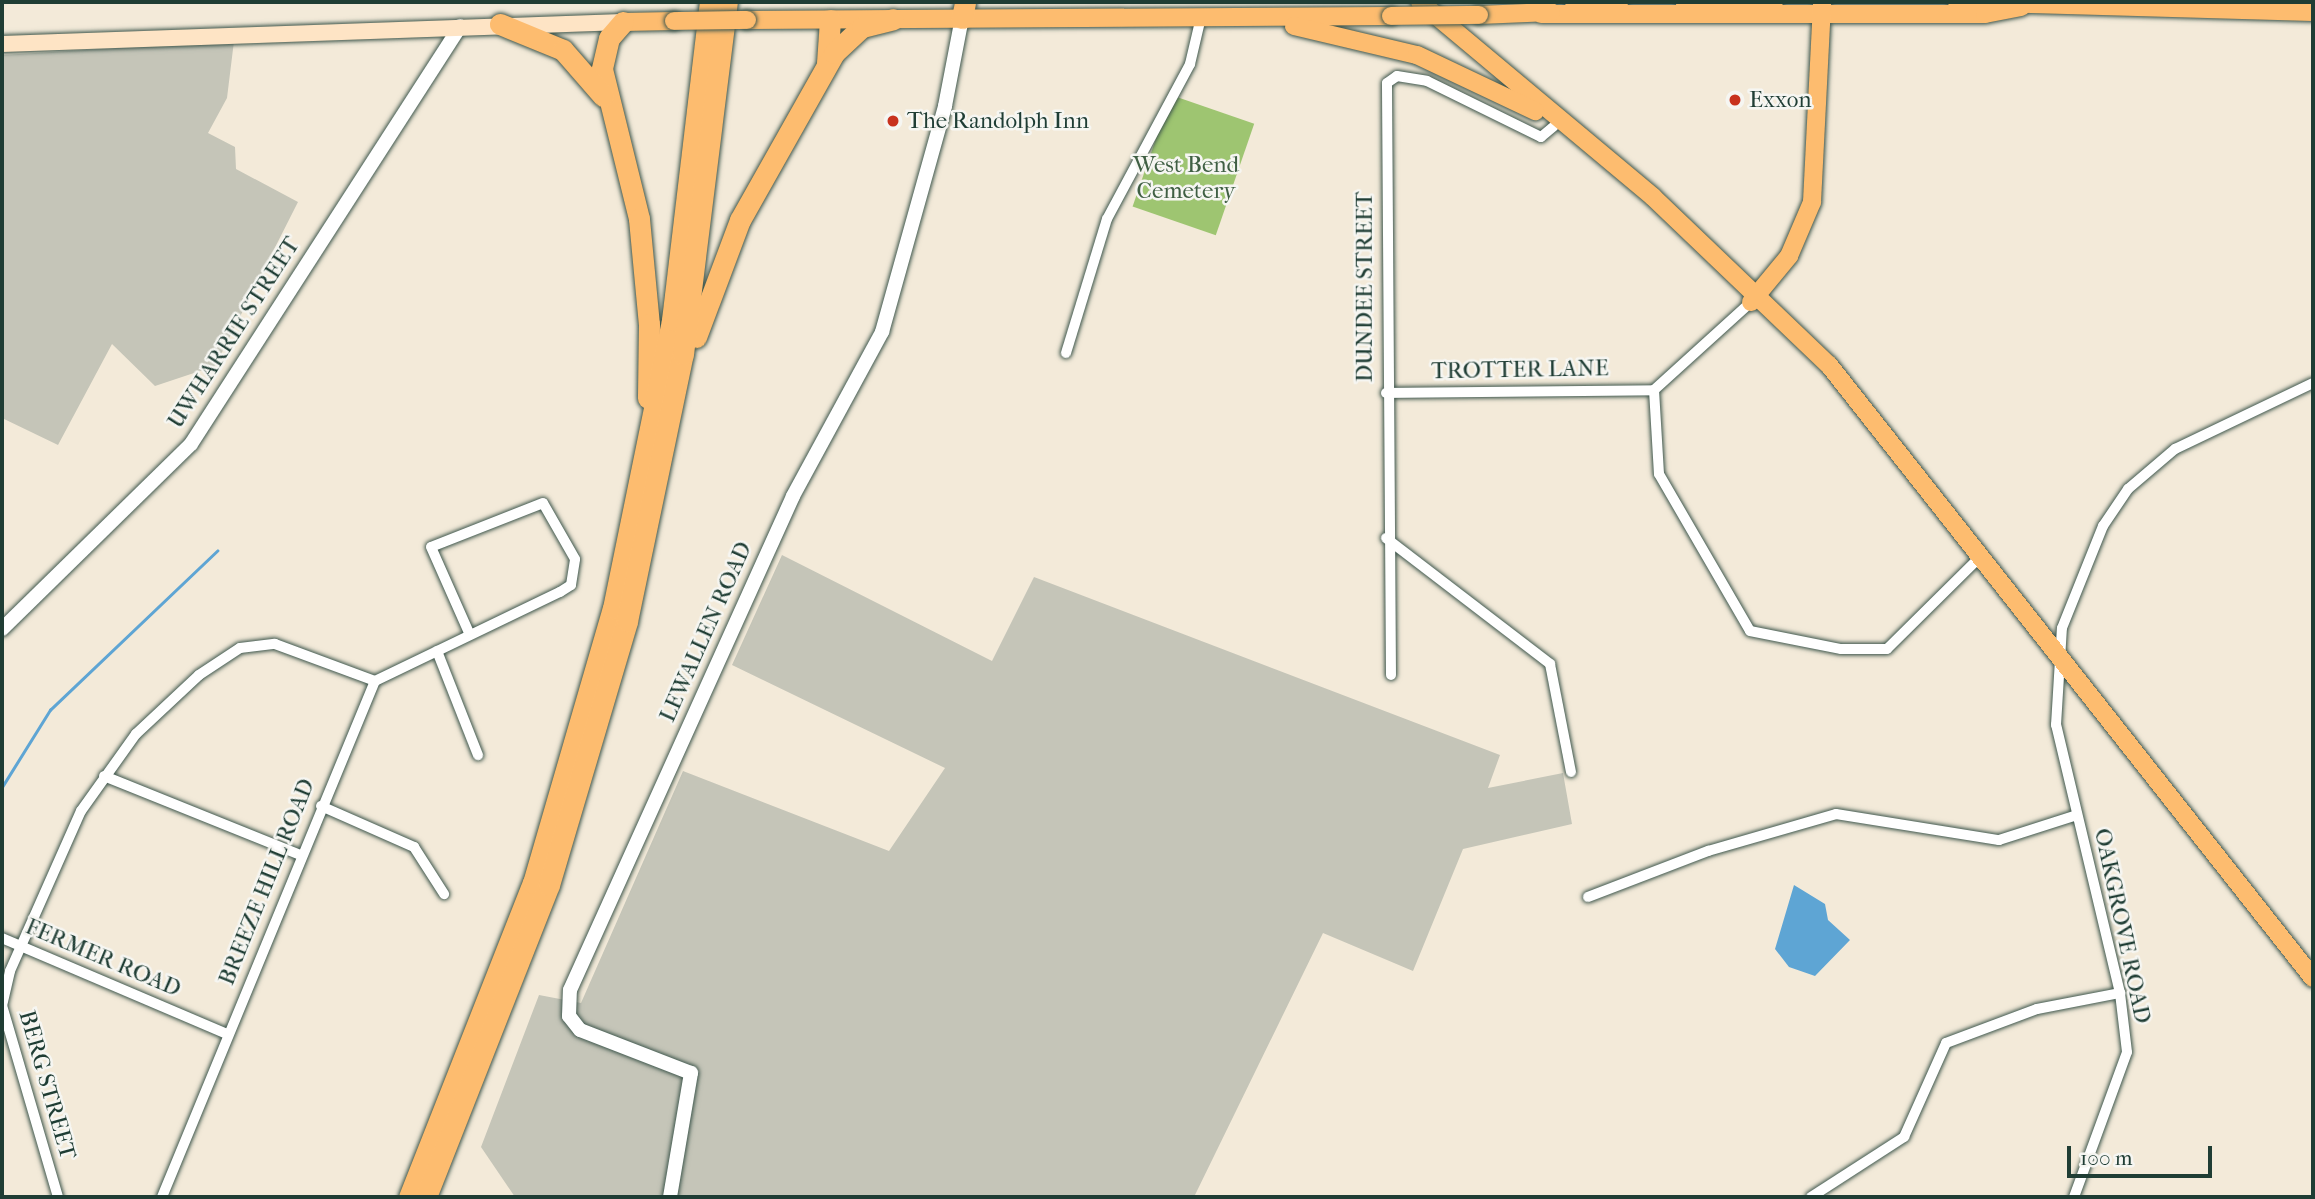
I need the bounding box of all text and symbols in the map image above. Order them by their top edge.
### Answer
place label: Exxon [1749,86,1811,114]
marker: Exxon [1727,92,1743,108]
place label: The Randolph Inn [907,107,1089,135]
marker: The Randolph Inn [885,113,901,129]
park label: West Bend Cemetery [1133,151,1239,205]
street label: DUNDEE STREET [1351,192,1379,382]
street label: UWHARRIE STREET [162,232,306,434]
street label: TROTTER LANE [1431,355,1609,385]
street label: LEWALLEN ROAD [654,538,758,726]
street label: BREEZE HILL ROAD [213,775,321,989]
street label: OAKGROVE ROAD [2088,826,2156,1026]
street label: FERMER ROAD [21,913,185,1003]
street label: BERG STREET [13,1007,81,1163]
scale bar [2070,1132,2215,1176]
text: 100 m [2080,1146,2133,1170]

